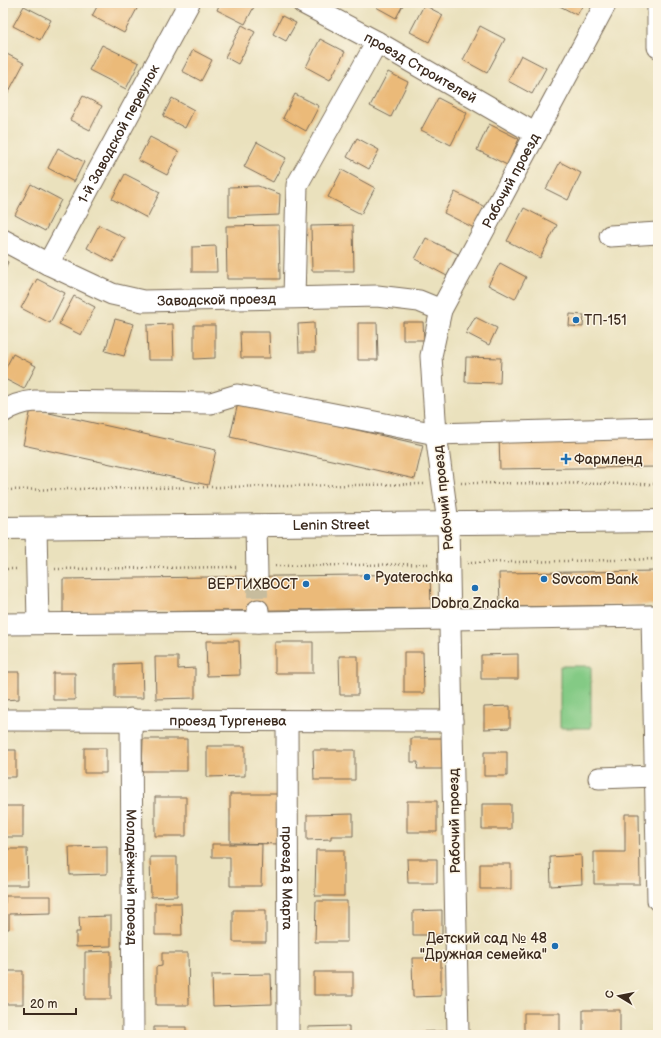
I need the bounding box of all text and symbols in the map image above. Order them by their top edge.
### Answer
street label: проезд Строителей [361,29,480,107]
street label: 1-й Заводской переулок [74,61,164,207]
street label: Рабочий проезд [479,130,544,231]
street label: Заводской проезд [157,290,277,310]
place label: ТП-151 [584,312,627,329]
marker: ТП-151 [571,315,581,325]
street label: Рабочий проезд [429,444,457,551]
place label: Фармленд [574,451,643,468]
marker: Фармленд [561,454,571,464]
street label: Lenin Street [292,516,370,534]
place label: Pyaterochka [375,569,453,586]
place label: Sovcom Bank [552,571,638,588]
marker: Pyaterochka [362,572,372,582]
marker: Sovcom Bank [539,574,549,584]
place label: ВЕРТИХВОСТ [208,576,299,593]
marker: ВЕРТИХВОСТ [301,579,311,589]
marker: Dobra Znacka [470,583,480,593]
place label: Dobra Znacka [431,595,519,612]
street label: проезд Тургенева [169,712,287,730]
street label: Рабочий проезд [445,768,464,874]
street label: Молодёжный проезд [123,809,140,945]
street label: проезд 8 Марта [278,826,296,931]
place label: Детский сад № 48 "Дружная семейка" [420,930,547,963]
marker: Детский сад № 48 "Дружная семейка" [550,941,560,951]
north arrow [599,976,639,1016]
text: С [603,989,617,999]
scale bar [24,990,76,1016]
text: 20 m [30,997,57,1012]

